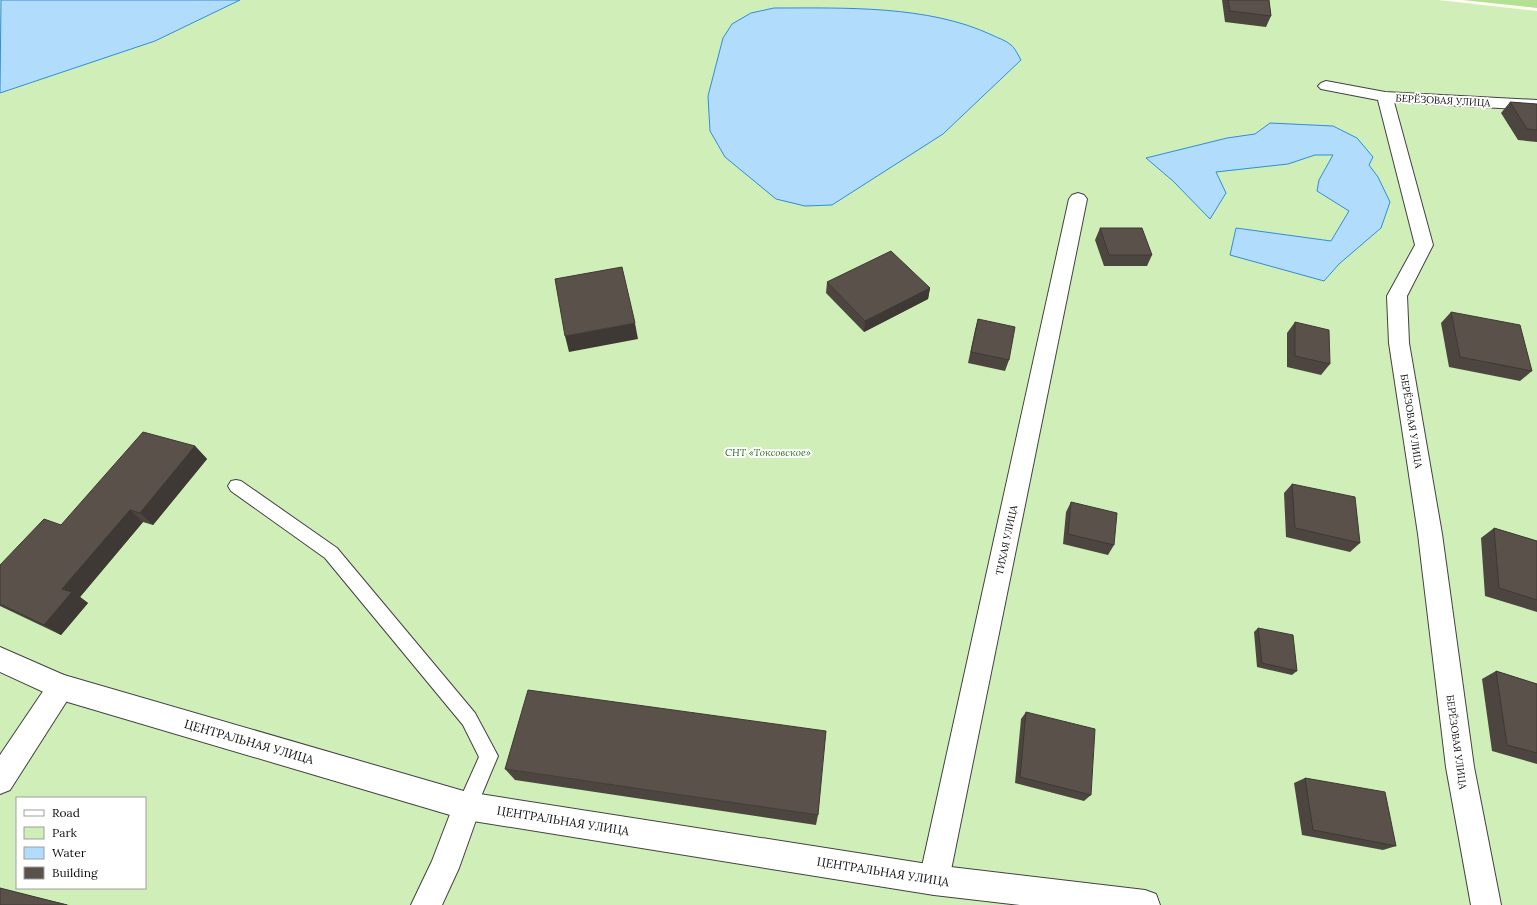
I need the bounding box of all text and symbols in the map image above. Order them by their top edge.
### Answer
street label: БЕРЁЗОВАЯ УЛИЦА [1395,92,1492,110]
street label: БЕРЁЗОВАЯ УЛИЦА [1398,373,1425,470]
park label: СНТ «Токсовское» [725,446,811,459]
street label: ТИХАЯ УЛИЦА [993,503,1020,576]
street label: БЕРЁЗОВАЯ УЛИЦА [1443,694,1470,791]
street label: ЦЕНТРАЛЬНАЯ УЛИЦА [183,716,316,767]
legend [16,797,146,889]
street label: ЦЕНТРАЛЬНАЯ УЛИЦА [496,803,631,838]
text: Road [52,805,80,820]
text: Park [52,825,78,840]
text: Water [52,845,87,860]
street label: ЦЕНТРАЛЬНАЯ УЛИЦА [816,854,951,889]
text: Building [52,865,98,880]

